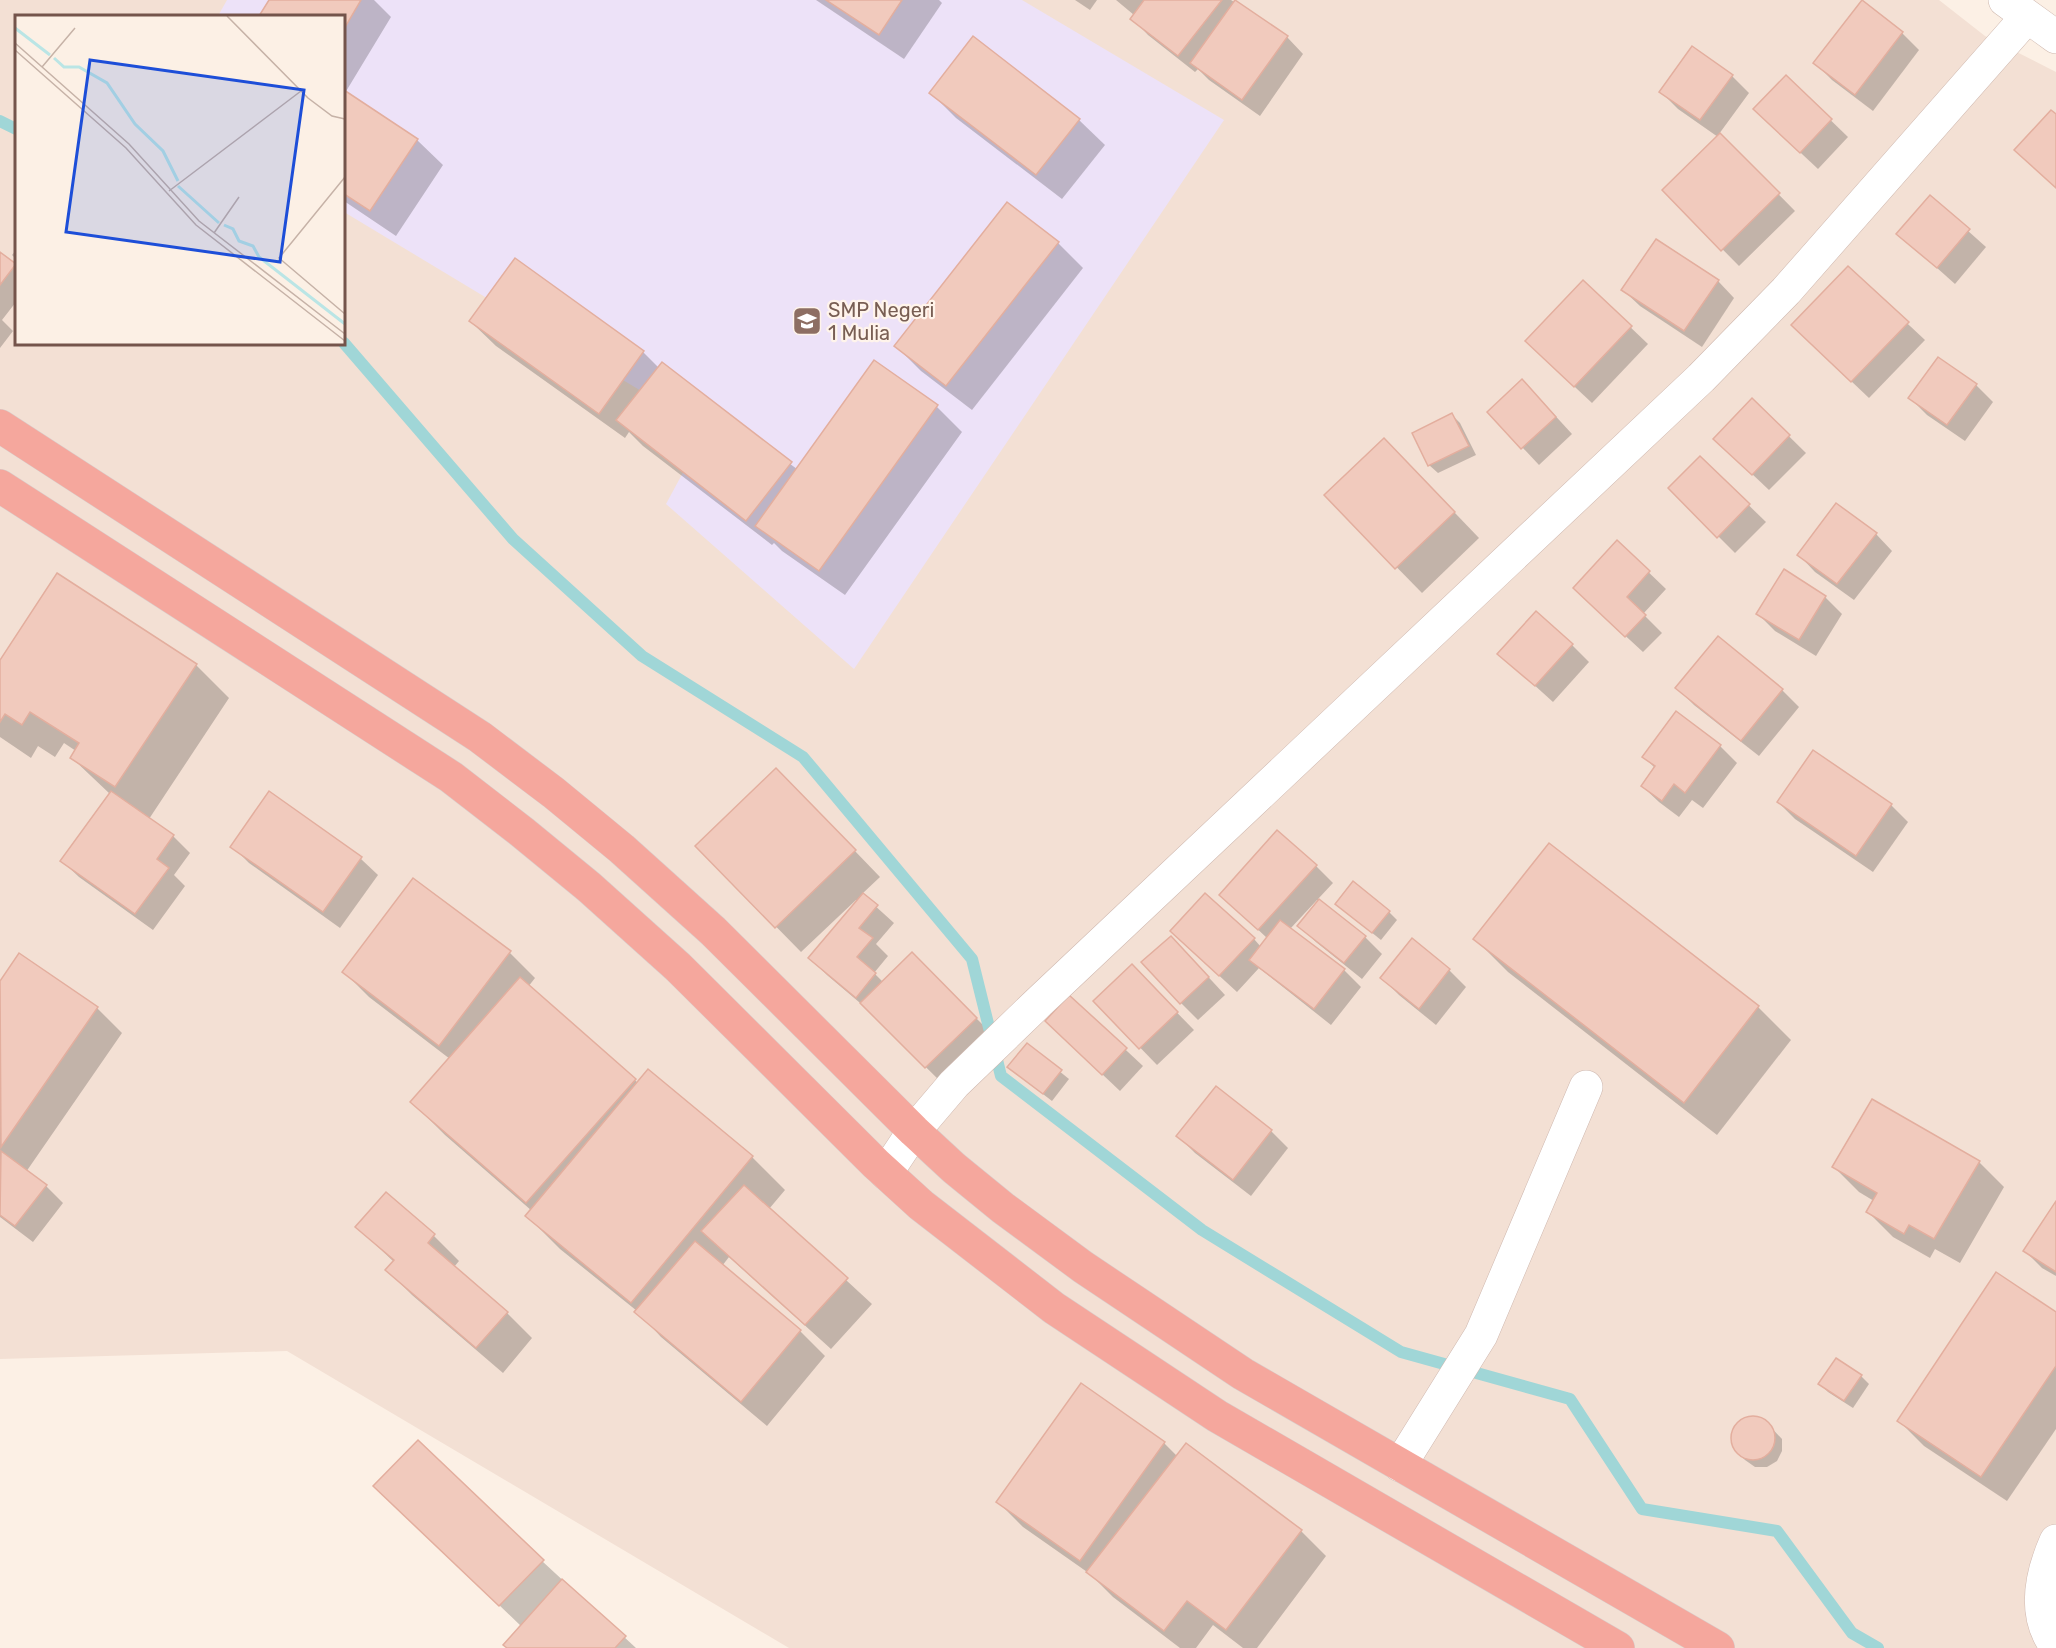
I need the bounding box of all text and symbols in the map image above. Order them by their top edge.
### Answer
inset map [15,15,345,345]
place label: SMP Negeri 1 Mulia [828,298,934,345]
school or university icon: SMP Negeri 1 Mulia [791,305,823,337]

